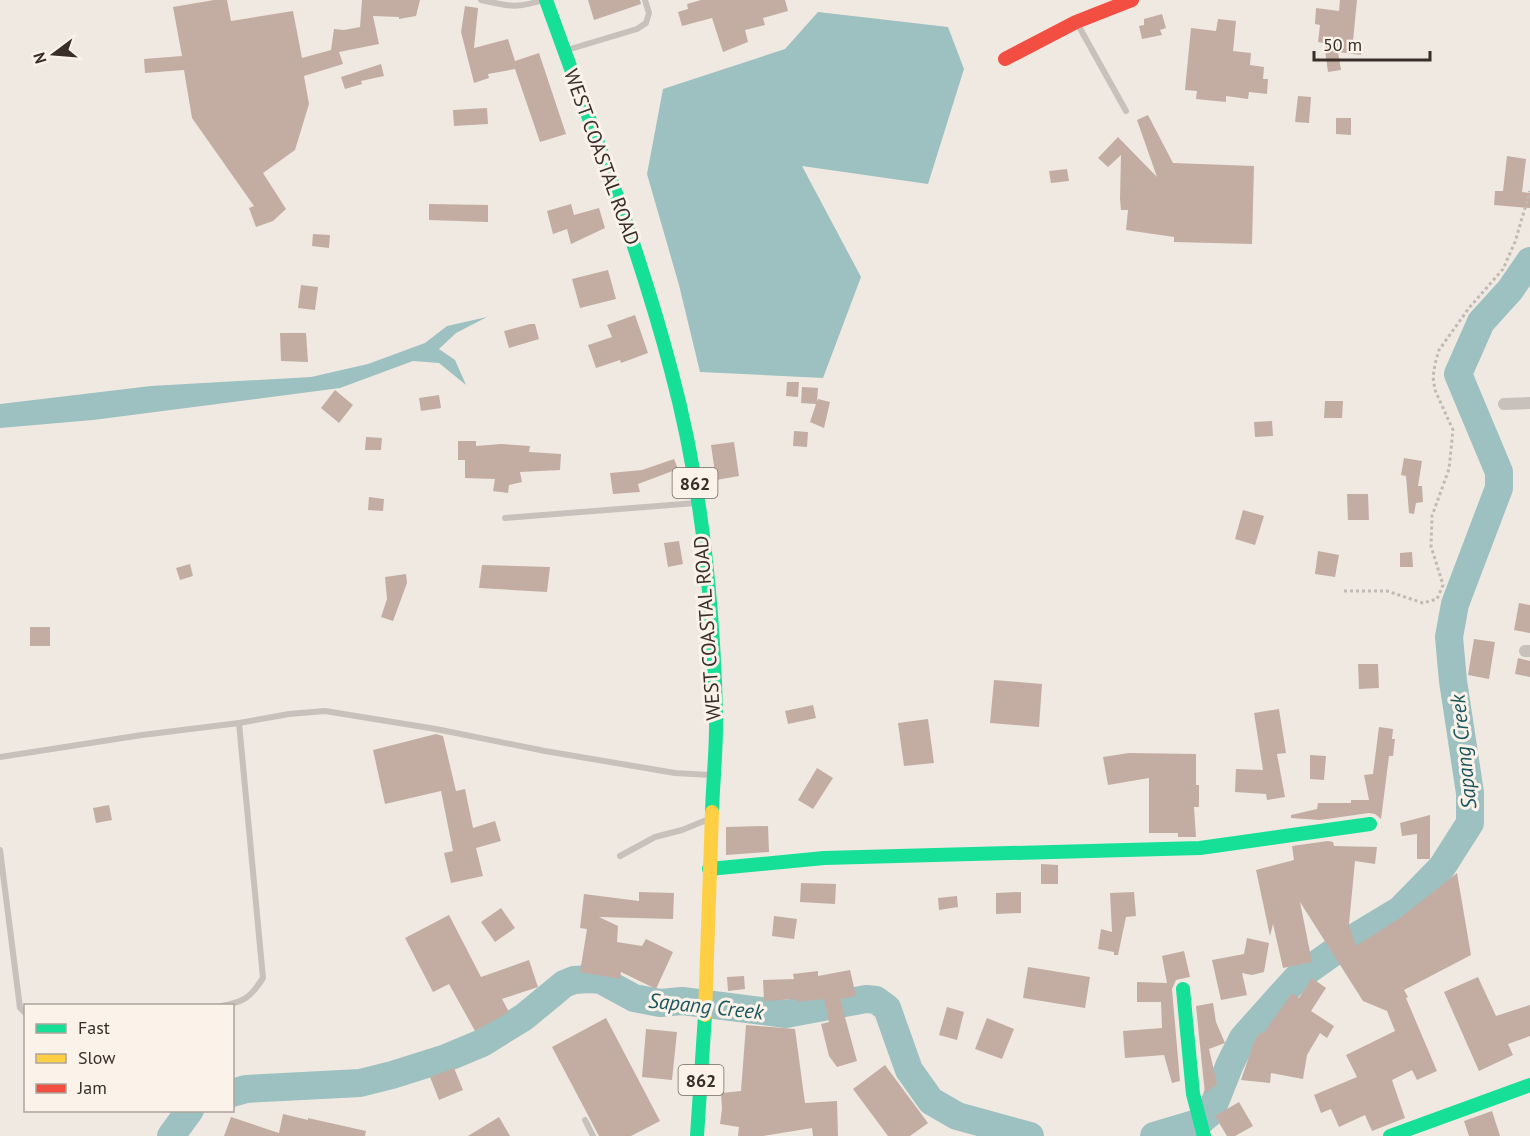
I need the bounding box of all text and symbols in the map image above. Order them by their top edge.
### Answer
north arrow [24,24,84,84]
scale bar [1314,24,1430,62]
text: 50 m [1323,33,1362,56]
text: N [29,50,51,66]
street label: WEST COASTAL ROAD [558,66,646,248]
road number: 862 [672,468,718,498]
street label: WEST COASTAL ROAD [688,535,726,721]
water label: Sapang Creek [1443,692,1482,811]
water label: Sapang Creek [647,987,766,1026]
legend [24,1004,234,1112]
text: Fast [78,1016,110,1039]
text: Slow [78,1046,116,1069]
road number: 862 [678,1065,724,1095]
text: Jam [77,1076,107,1099]

